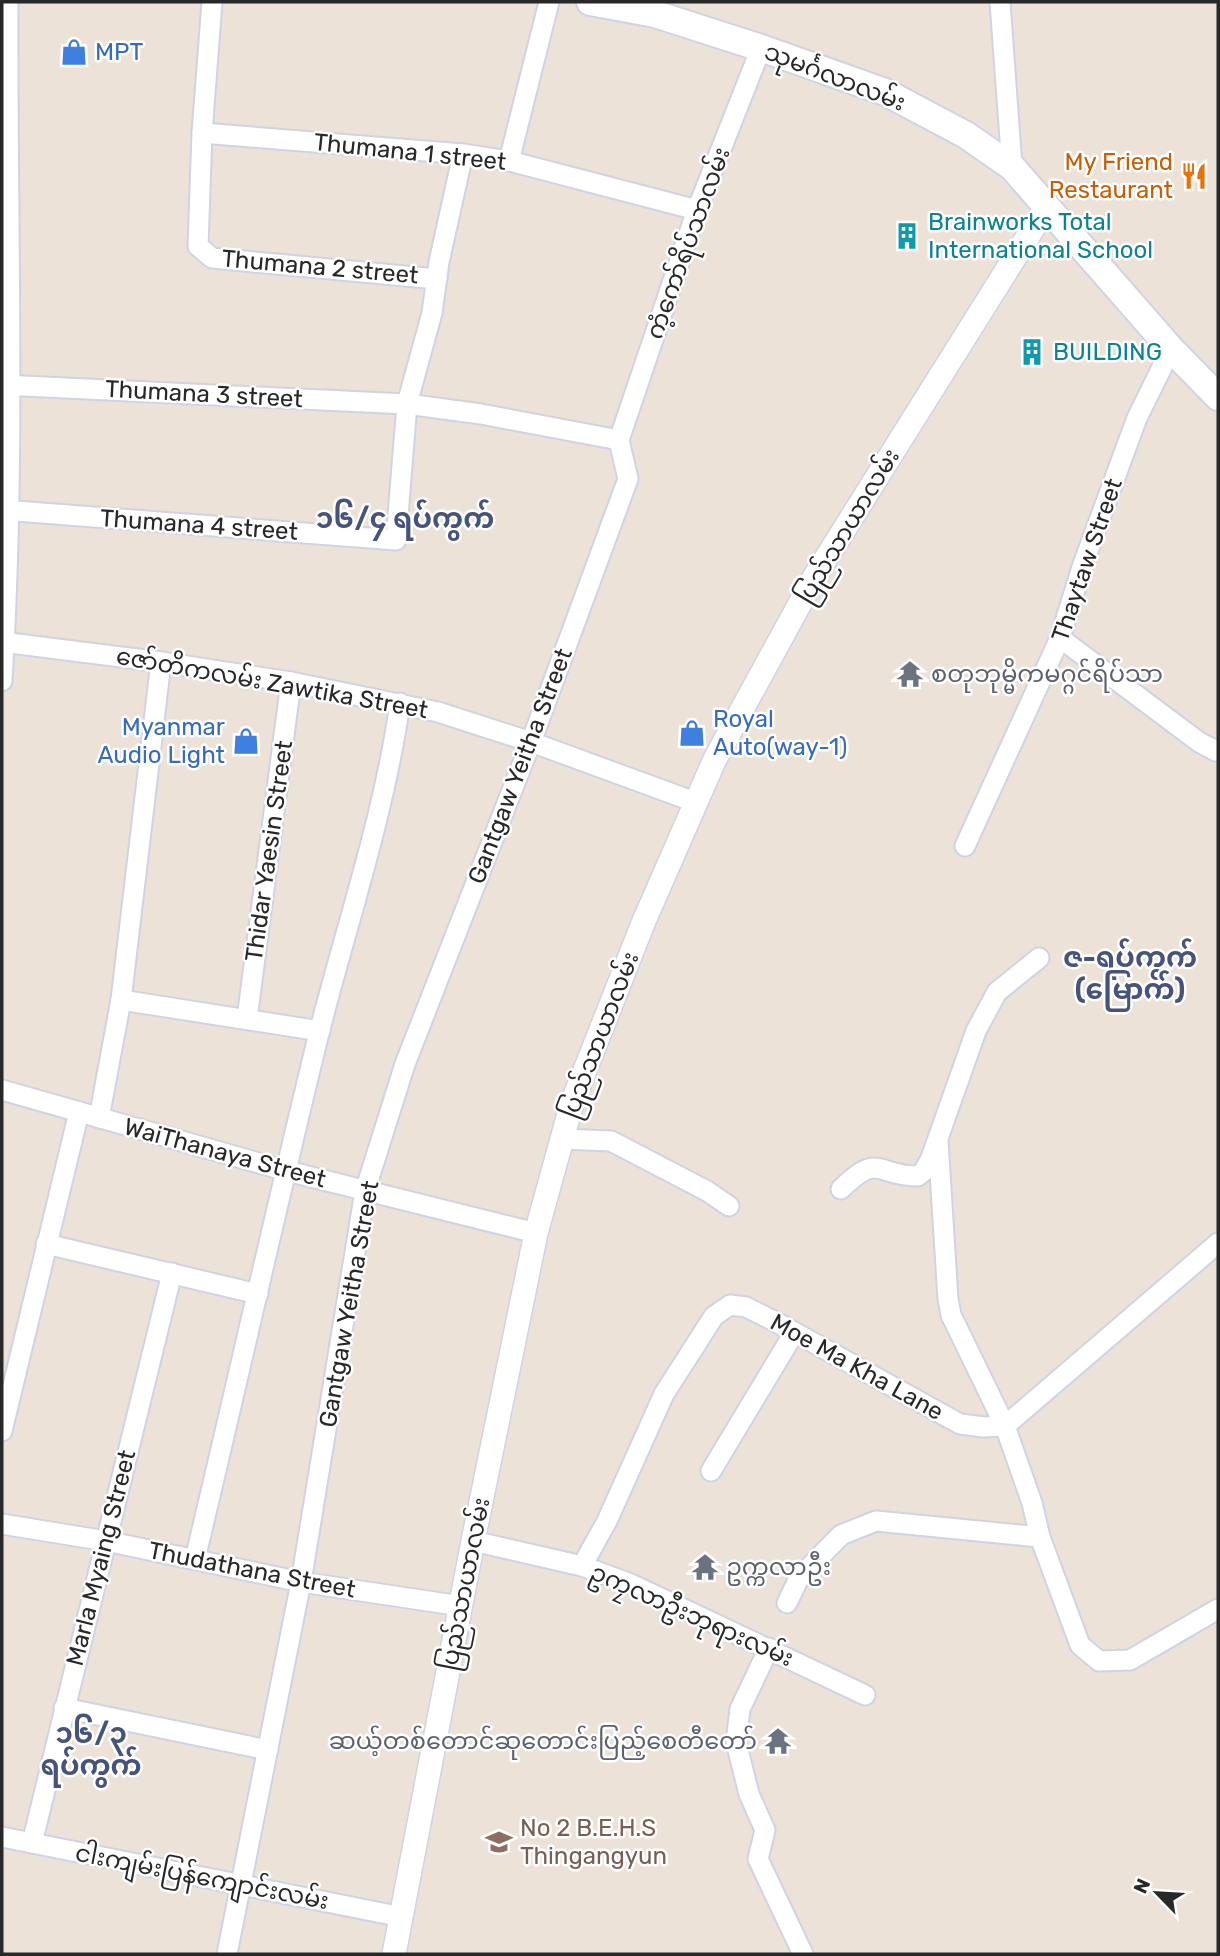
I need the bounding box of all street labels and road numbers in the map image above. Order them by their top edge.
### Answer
street label: သုမင်္ဂလာလမ်း [759,35,910,121]
street label: Thumana 1 street [312,128,508,176]
street label: ကံ့ကော်ရိပ်သာလမ်း [638,143,740,344]
street label: Thumana 2 street [220,244,420,290]
street label: Thumana 3 street [105,375,303,413]
street label: ပြည်သာယာလမ်း [789,442,910,611]
street label: Thaytaw Street [1046,475,1128,645]
street label: Thumana 4 street [99,504,299,546]
street label: ဇော်တိကလမ်း Zawtika Street [114,640,431,724]
street label: Gantgaw Yeitha Street [462,644,578,888]
street label: Thidar Yaesin Street [240,739,298,963]
street label: ပြည်သာယာလမ်း [554,947,649,1124]
street label: WaiThanaya Street [121,1113,329,1193]
street label: Gantgaw Yeitha Street [314,1178,384,1430]
street label: Moe Ma Kha Lane [766,1308,948,1426]
street label: Marla Myaing Street [61,1447,141,1669]
street label: ပြည်သာယာလမ်း [433,1495,500,1674]
street label: Thudathana Street [146,1536,358,1604]
street label: ဥကၠလာဦးဘုရားလမ်း [584,1556,799,1677]
street label: ငါးကျမ်းပြန်ကျောင်းလမ်း [72,1837,332,1920]

